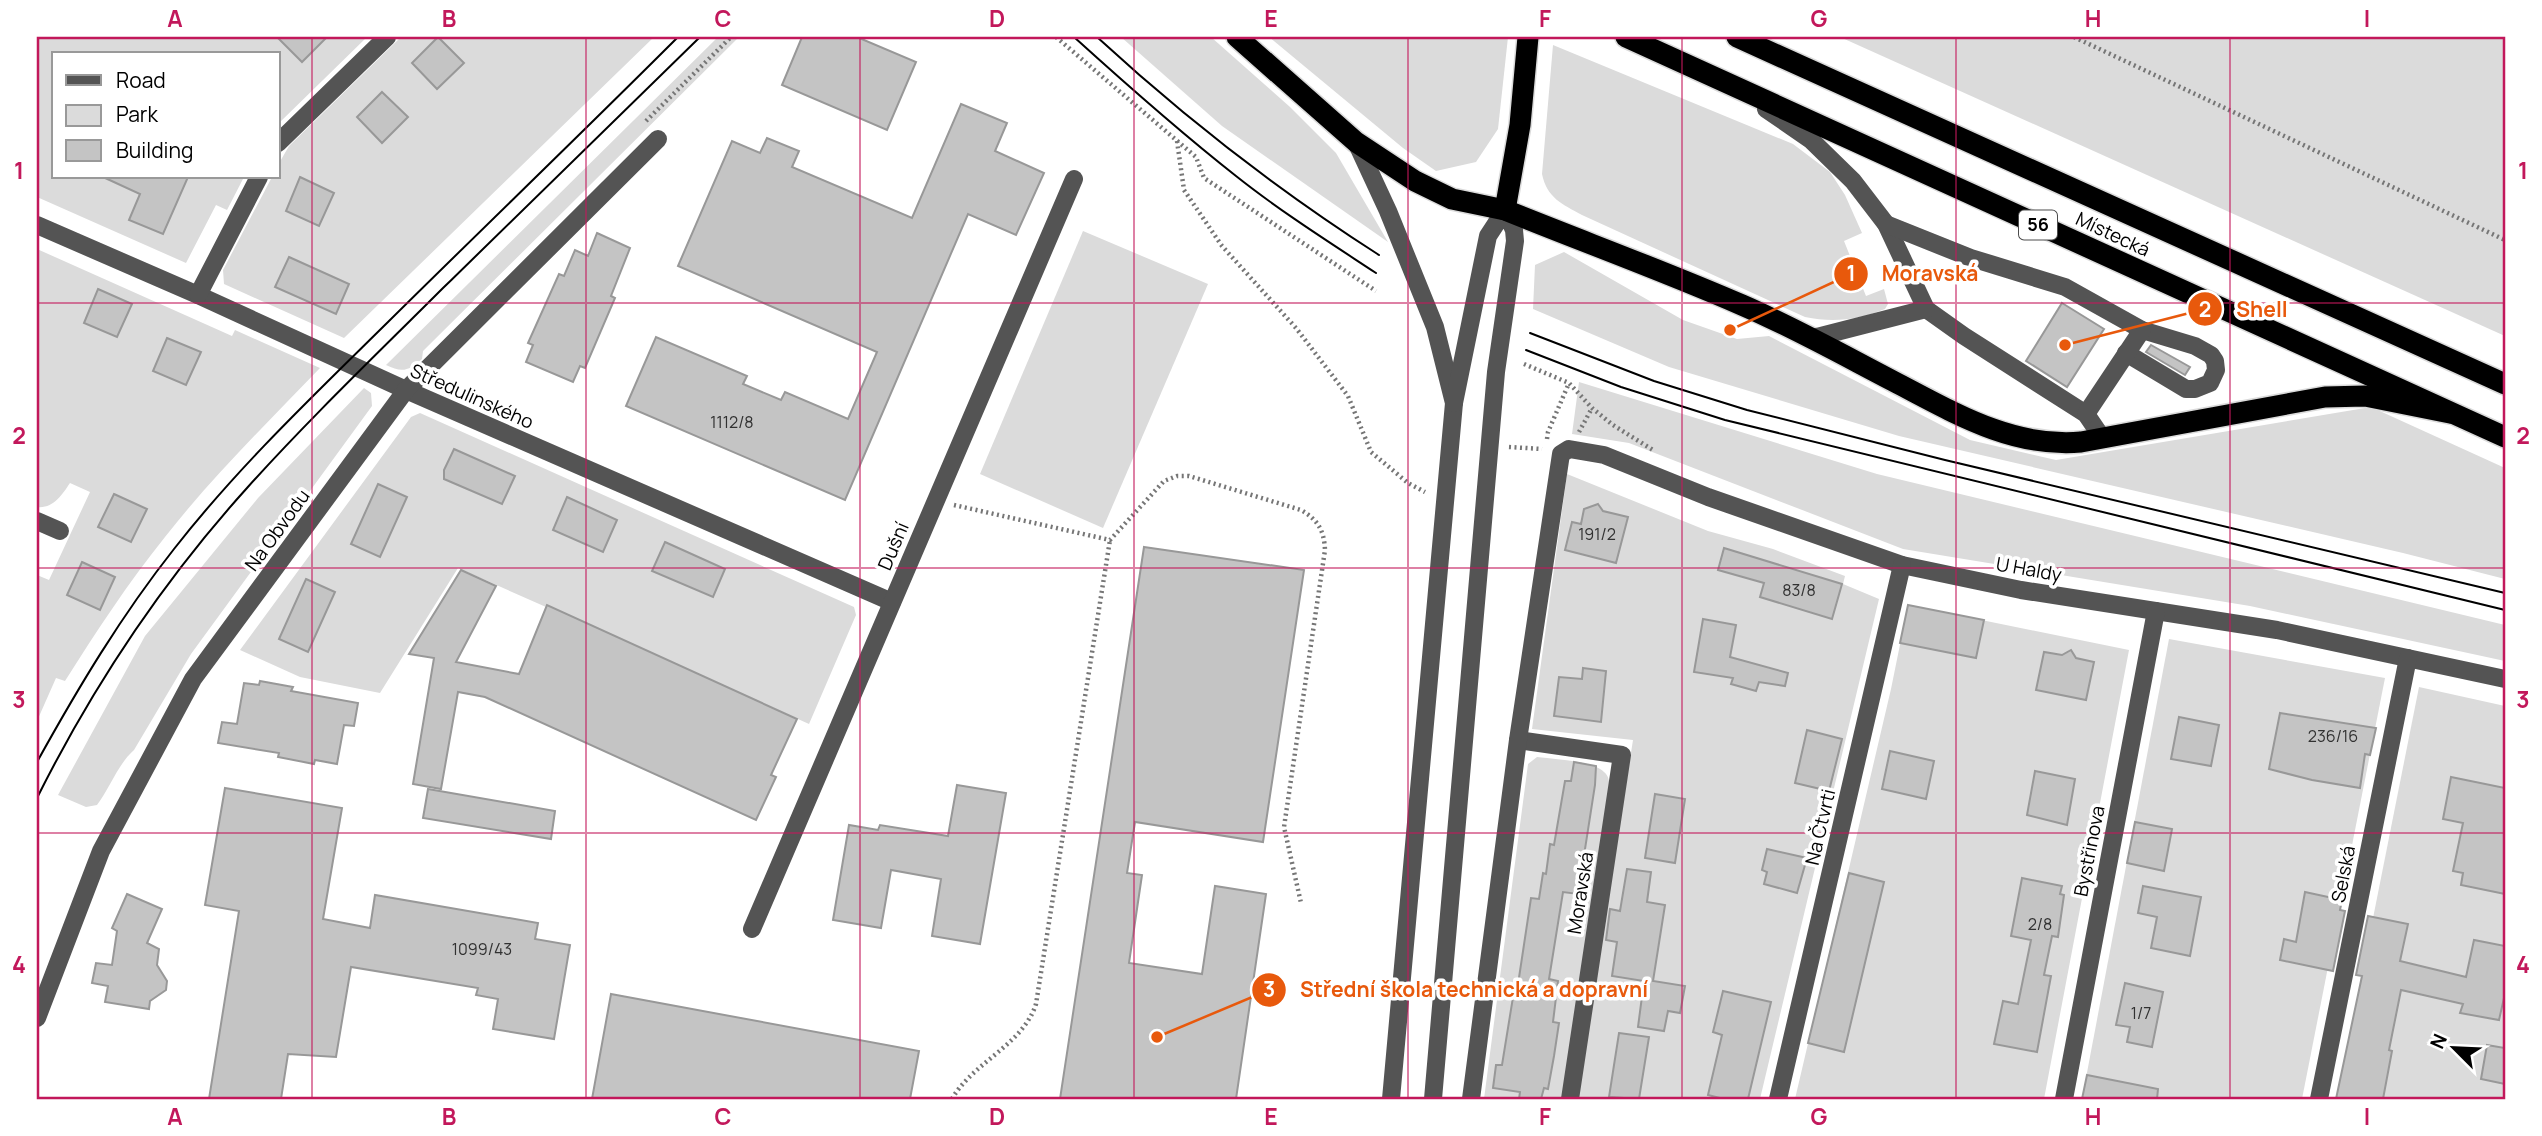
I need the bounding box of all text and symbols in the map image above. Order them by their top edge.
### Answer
text: A [167,2,183,34]
text: B [442,2,456,34]
text: C [715,2,732,34]
text: D [989,2,1005,34]
text: E [1264,2,1278,34]
text: F [1539,2,1551,34]
text: G [1811,2,1828,34]
text: H [2085,2,2101,34]
text: I [2364,2,2370,34]
legend [52,52,280,178]
text: Road [116,66,166,94]
text: Park [116,100,158,128]
text: Building [116,136,193,164]
text: 1 [14,154,24,186]
text: 1 [2518,154,2528,186]
street label: Místecká [2072,205,2154,263]
road number: 56 [2019,210,2057,240]
callout: Moravská [1833,253,1993,295]
text: 1 [1846,259,1856,287]
text: Moravská [1882,259,1978,287]
callout: Shell [2188,288,2302,330]
text: 2 [2199,295,2211,323]
text: Shell [2236,295,2288,323]
street label: Středulinského [406,357,538,435]
house number: 1112/8 [710,411,754,433]
text: 2 [12,419,26,451]
text: 2 [2516,419,2530,451]
street label: Na Obvodu [239,484,315,576]
street label: Dušní [871,518,915,574]
house number: 191/2 [1578,523,1616,545]
street label: U Haldy [1994,550,2064,588]
house number: 83/8 [1782,579,1816,601]
text: 3 [12,683,26,715]
text: 3 [2516,683,2530,715]
house number: 236/16 [2308,725,2358,747]
street label: Na Čtvrti [1799,787,1841,867]
street label: Bystřinova [2067,803,2111,899]
street label: Selská [2325,843,2361,905]
street label: Moravská [1561,850,1599,936]
house number: 2/8 [2028,913,2052,935]
house number: 1099/43 [452,938,512,960]
text: 4 [12,948,26,980]
text: 4 [2516,948,2530,980]
callout: Střední škola technická a dopravní [1251,969,1663,1011]
text: 3 [1263,975,1275,1003]
text: Střední škola technická a dopravní [1300,975,1648,1003]
house number: 1/7 [2131,1002,2151,1024]
north arrow [2420,1014,2490,1084]
text: N [2424,1030,2453,1053]
text: A [167,1100,183,1132]
text: B [442,1100,456,1132]
text: C [715,1100,732,1132]
text: D [989,1100,1005,1132]
text: E [1264,1100,1278,1132]
text: F [1539,1100,1551,1132]
text: G [1811,1100,1828,1132]
text: H [2085,1100,2101,1132]
text: I [2364,1100,2370,1132]

